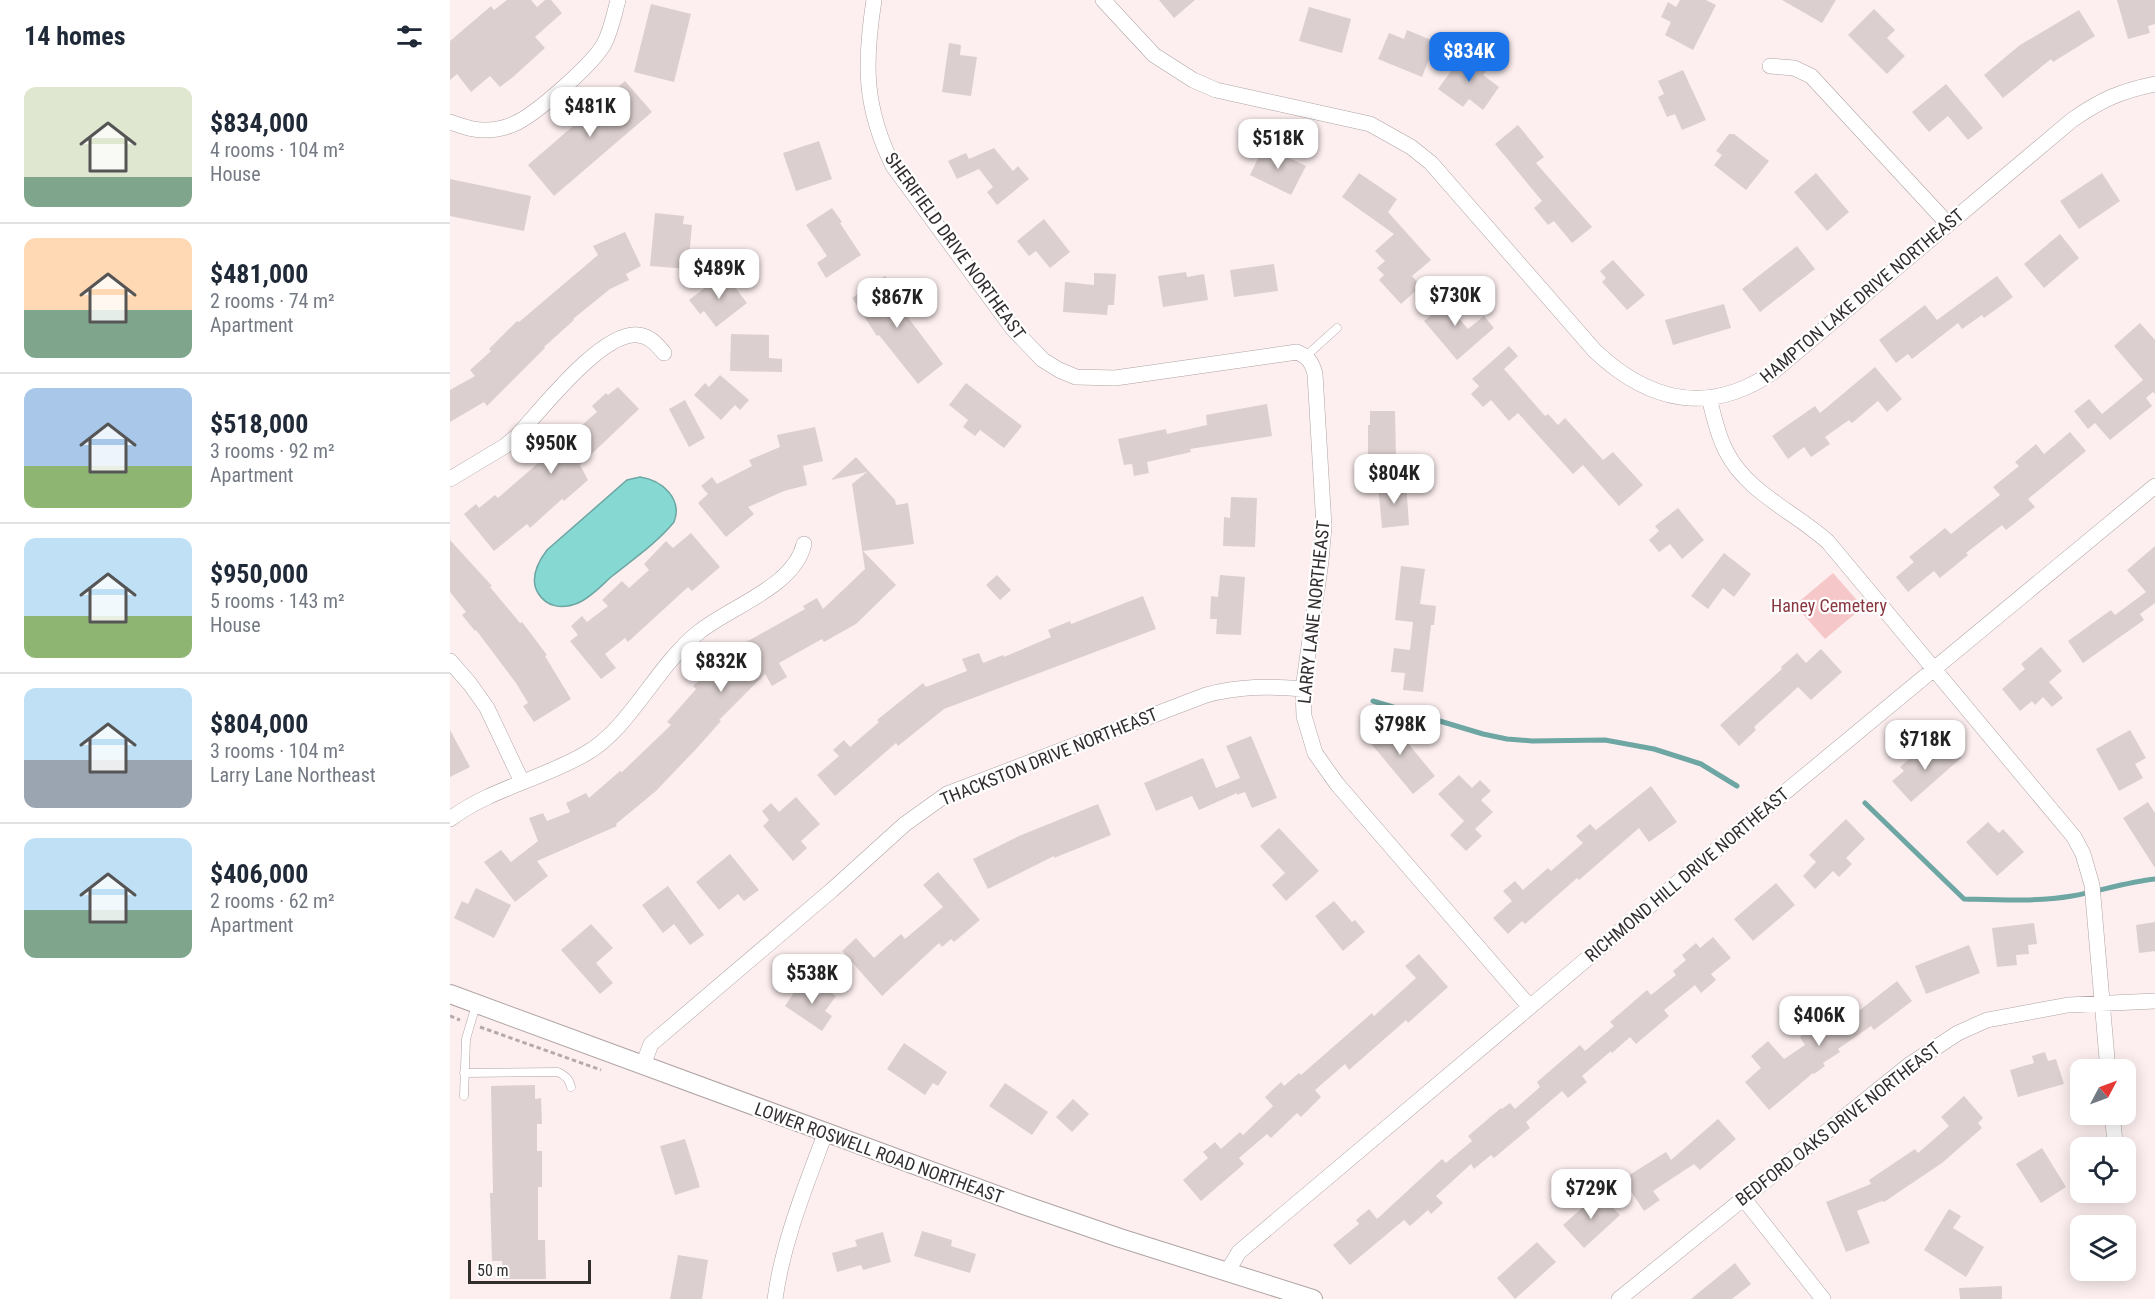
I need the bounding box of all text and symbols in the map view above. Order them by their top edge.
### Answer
icon: filters [393,20,426,53]
text: 14 homes [24,21,126,51]
pin: $834K [1427,32,1511,83]
text: $834K [1443,39,1495,63]
pin: $481K [548,87,632,138]
text: $481K [564,94,616,118]
text: $834,000 [210,108,308,138]
icon: home [72,111,144,183]
pin: $518K [1236,119,1320,170]
text: $518K [1252,126,1304,150]
text: 4 rooms · 104 m² [210,138,345,162]
street label: SHERIFIELD DRIVE NORTHEAST [881,148,1030,343]
text: House [210,162,261,186]
street label: HAMPTON LAKE DRIVE NORTHEAST [1756,204,1968,387]
pin: $489K [677,249,761,300]
text: $489K [693,256,745,280]
text: $481,000 [210,259,308,289]
icon: home [72,262,144,334]
pin: $730K [1413,276,1497,327]
pin: $867K [855,278,939,329]
text: $730K [1429,283,1481,307]
text: $867K [871,285,923,309]
text: 2 rooms · 74 m² [210,289,335,313]
text: Apartment [210,313,294,337]
text: $518,000 [210,409,308,439]
icon: home [72,412,144,484]
pin: $950K [509,424,593,475]
text: $950K [525,431,577,455]
text: 3 rooms · 92 m² [210,439,335,463]
pin: $804K [1352,454,1436,505]
text: $804K [1368,461,1420,485]
text: Apartment [210,463,294,487]
street label: LARRY LANE NORTHEAST [1293,519,1334,705]
text: $950,000 [210,559,308,589]
icon: home [72,562,144,634]
text: 5 rooms · 143 m² [210,589,345,613]
park label: Haney Cemetery [1771,595,1887,616]
text: House [210,613,261,637]
pin: $832K [679,642,763,693]
text: $832K [695,649,747,673]
street label: THACKSTON DRIVE NORTHEAST [937,703,1161,810]
pin: $798K [1358,705,1442,756]
text: $804,000 [210,709,308,739]
icon: home [72,712,144,784]
text: $798K [1374,712,1426,736]
pin: $718K [1883,720,1967,771]
text: $718K [1899,727,1951,751]
text: 3 rooms · 104 m² [210,739,345,763]
text: Larry Lane Northeast [210,763,376,787]
street label: RICHMOND HILL DRIVE NORTHEAST [1581,783,1793,966]
text: $406,000 [210,859,308,889]
icon: home [72,862,144,934]
text: 2 rooms · 62 m² [210,889,335,913]
text: Apartment [210,913,294,937]
pin: $538K [770,954,854,1005]
text: $538K [786,961,838,985]
pin: $406K [1777,996,1861,1047]
text: $406K [1793,1003,1845,1027]
street label: BEDFORD OAKS DRIVE NORTHEAST [1731,1037,1944,1210]
north arrow [2070,1059,2136,1125]
map controls [2070,1059,2136,1281]
street label: LOWER ROSWELL ROAD NORTHEAST [752,1098,1006,1207]
button: locate [2070,1137,2136,1203]
pin: $729K [1549,1169,1633,1220]
text: $729K [1565,1176,1617,1200]
button: layers [2070,1215,2136,1281]
scale bar [468,1257,591,1284]
text: 50 m [477,1261,509,1280]

